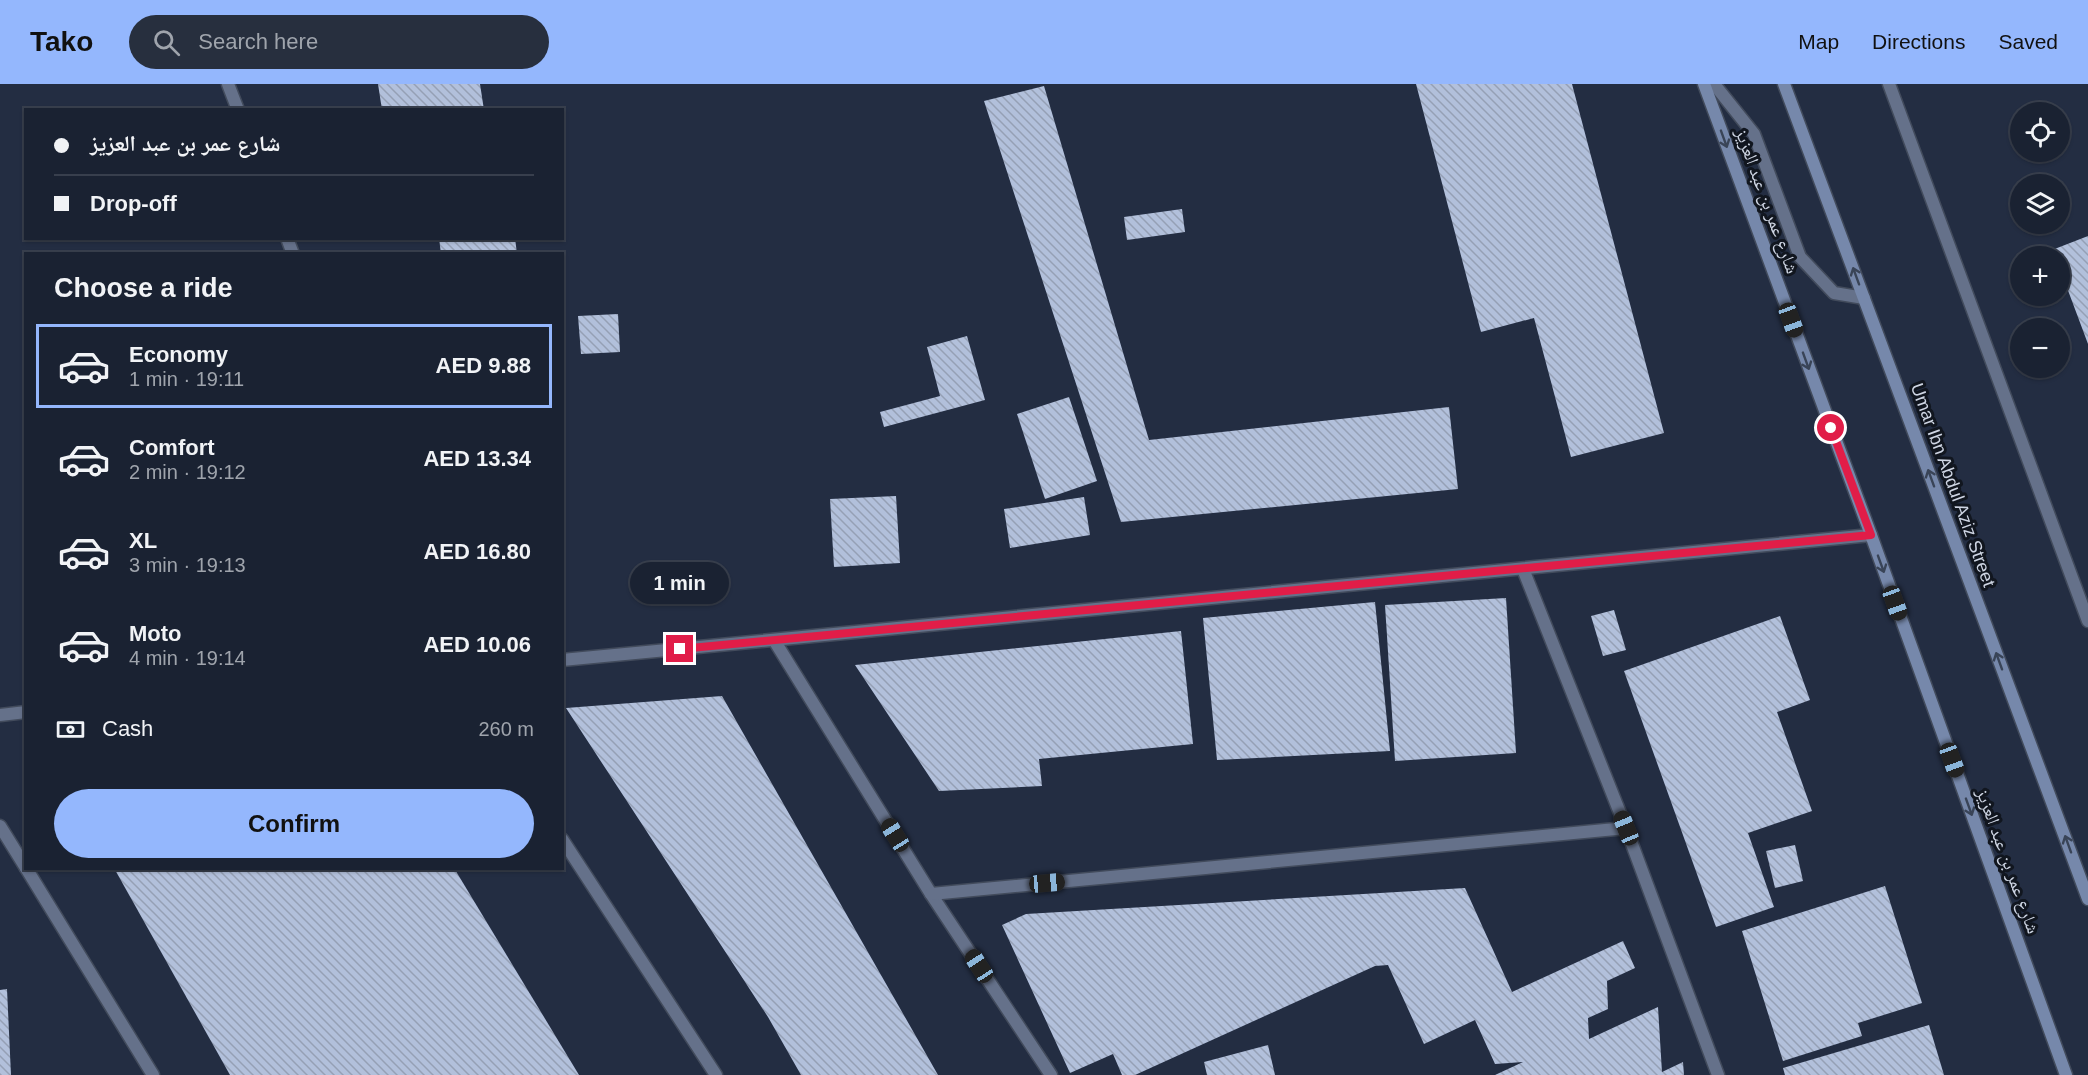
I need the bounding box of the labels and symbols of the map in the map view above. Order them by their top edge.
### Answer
street label: شارع عمر بن عبد العزيز [1730,125,1803,276]
one-way arrow [1720,129,1731,148]
one-way arrow [1849,267,1860,286]
car [1776,300,1806,340]
one-way arrow [1802,351,1813,370]
street label: Umar Ibn Abdul Aziz Street [1907,381,1999,589]
route start [1817,414,1844,441]
one-way arrow [1925,470,1936,488]
one-way arrow [1877,554,1888,573]
callout: 1 min [630,562,730,604]
car [1880,583,1910,623]
route end [666,635,693,662]
one-way arrow [1993,652,2004,671]
car [1937,740,1967,780]
street label: شارع عمر بن عبد العزيز [1971,785,2044,936]
one-way arrow [1964,797,1975,815]
car [1611,808,1641,848]
car [878,815,912,855]
one-way arrow [2061,835,2072,854]
car [1028,872,1066,894]
car [962,946,996,986]

